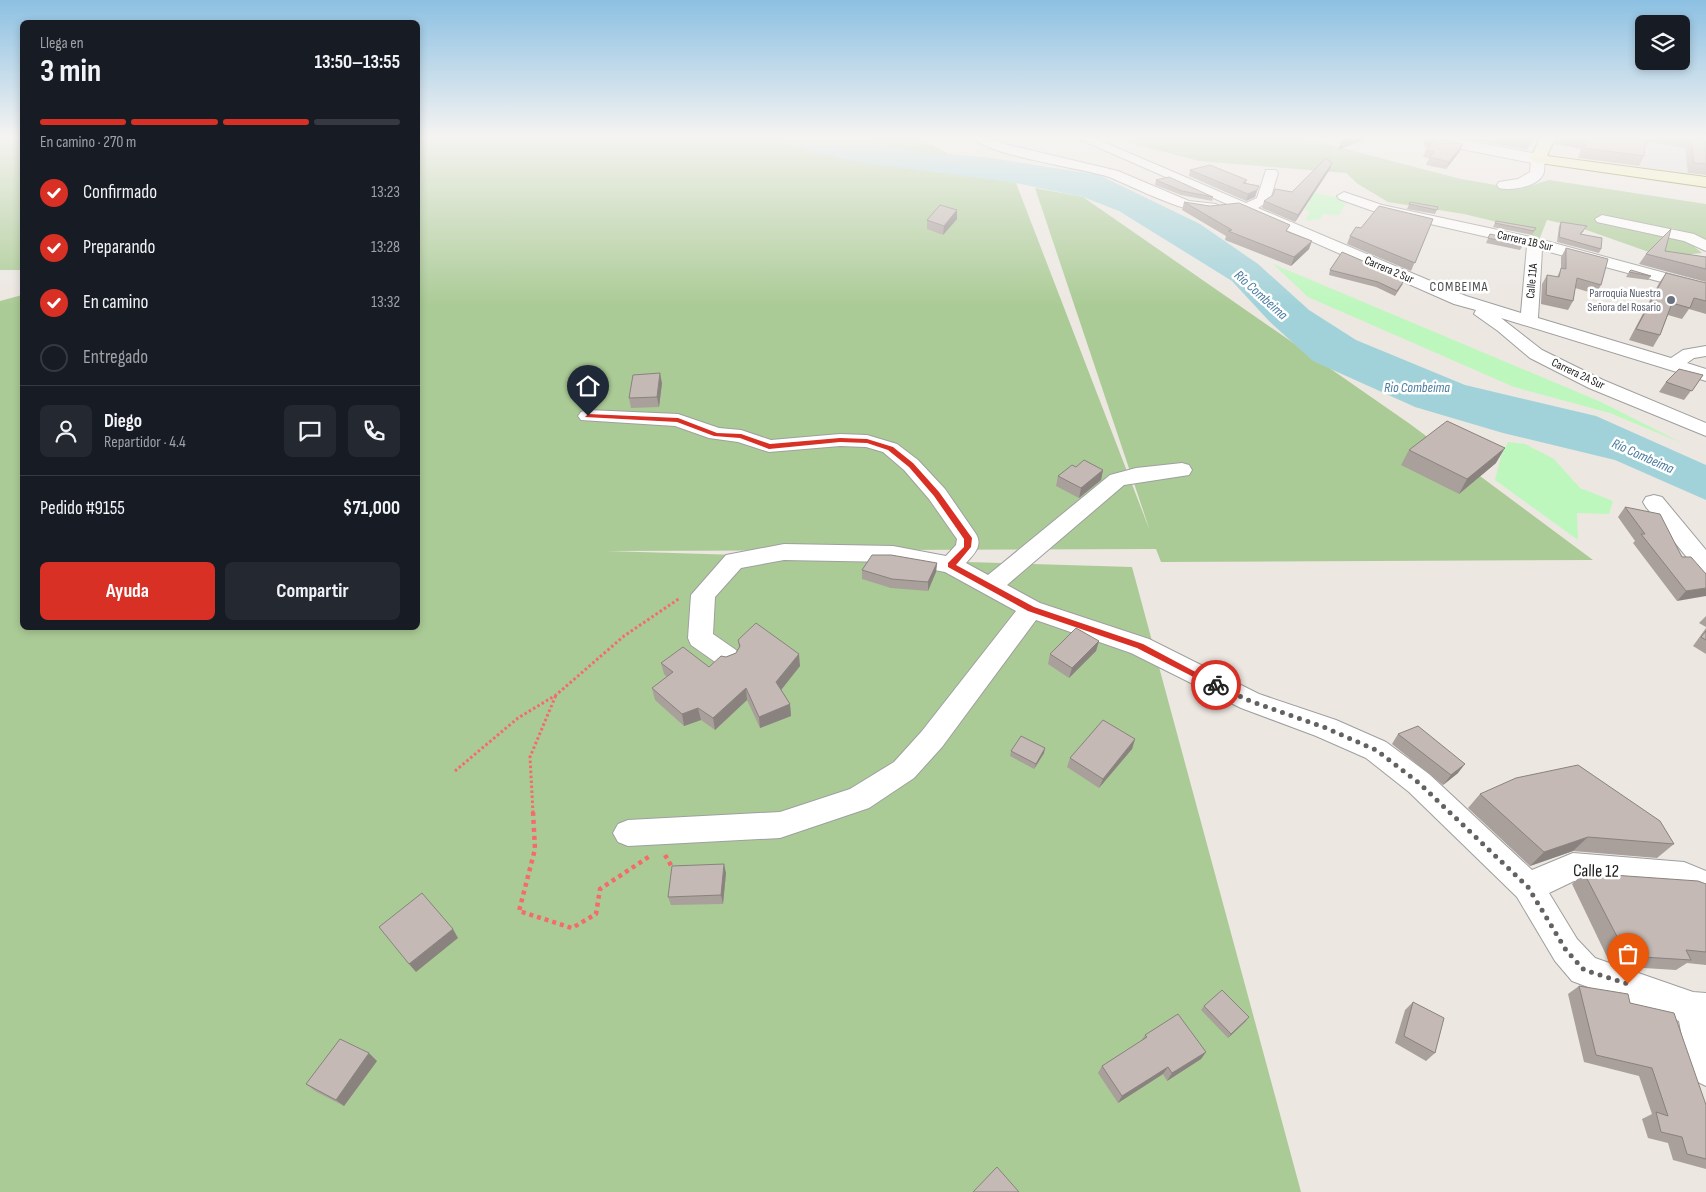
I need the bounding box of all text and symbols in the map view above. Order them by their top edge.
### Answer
map controls [1635,15,1690,70]
button: layers [1635,15,1690,70]
text: Llega en [40,34,84,53]
text: 13:50–13:55 [315,51,400,74]
text: 3 min [40,52,101,91]
text: En camino · 270 m [40,133,136,152]
icon: check [40,179,68,207]
text: Confirmado [83,181,157,204]
text: 13:23 [371,183,400,202]
street label: Carrera 1B Sur [1496,227,1555,255]
icon: check [40,234,68,262]
text: Preparando [83,236,155,259]
text: 13:28 [371,238,400,257]
street label: Carrera 2 Sur [1362,253,1416,287]
street label: Calle 11A [1523,262,1541,299]
water label: Río Combeima [1231,267,1291,324]
district label: COMBEIMA [1429,278,1489,295]
place label: Parroquia Nuestra Señora del Rosario [1587,286,1661,315]
icon: check [40,289,68,317]
text: En camino [83,291,148,314]
text: 13:32 [371,293,400,312]
marker: Parroquia Nuestra Señora del Rosario [1665,294,1677,306]
text: Entregado [83,346,148,369]
street label: Carrera 2A Sur [1549,355,1608,393]
pin [567,365,609,416]
icon: home [574,372,602,400]
water label: Rio Combeima [1384,379,1450,396]
button: person [40,405,92,457]
button: chat [284,405,336,457]
button: phone [348,405,400,457]
text: Diego [104,410,142,433]
text: Repartidor · 4.4 [104,433,186,452]
water label: Río Combeima [1609,435,1677,477]
text: Pedido #9155 [40,497,125,520]
text: $71,000 [343,497,400,520]
button: Ayuda [40,562,215,620]
button: Compartir [225,562,400,620]
courier [1191,660,1241,710]
icon: bike [1202,671,1230,699]
street label: Calle 12 [1573,860,1619,882]
pin [1607,933,1649,984]
icon: bag [1614,940,1642,968]

